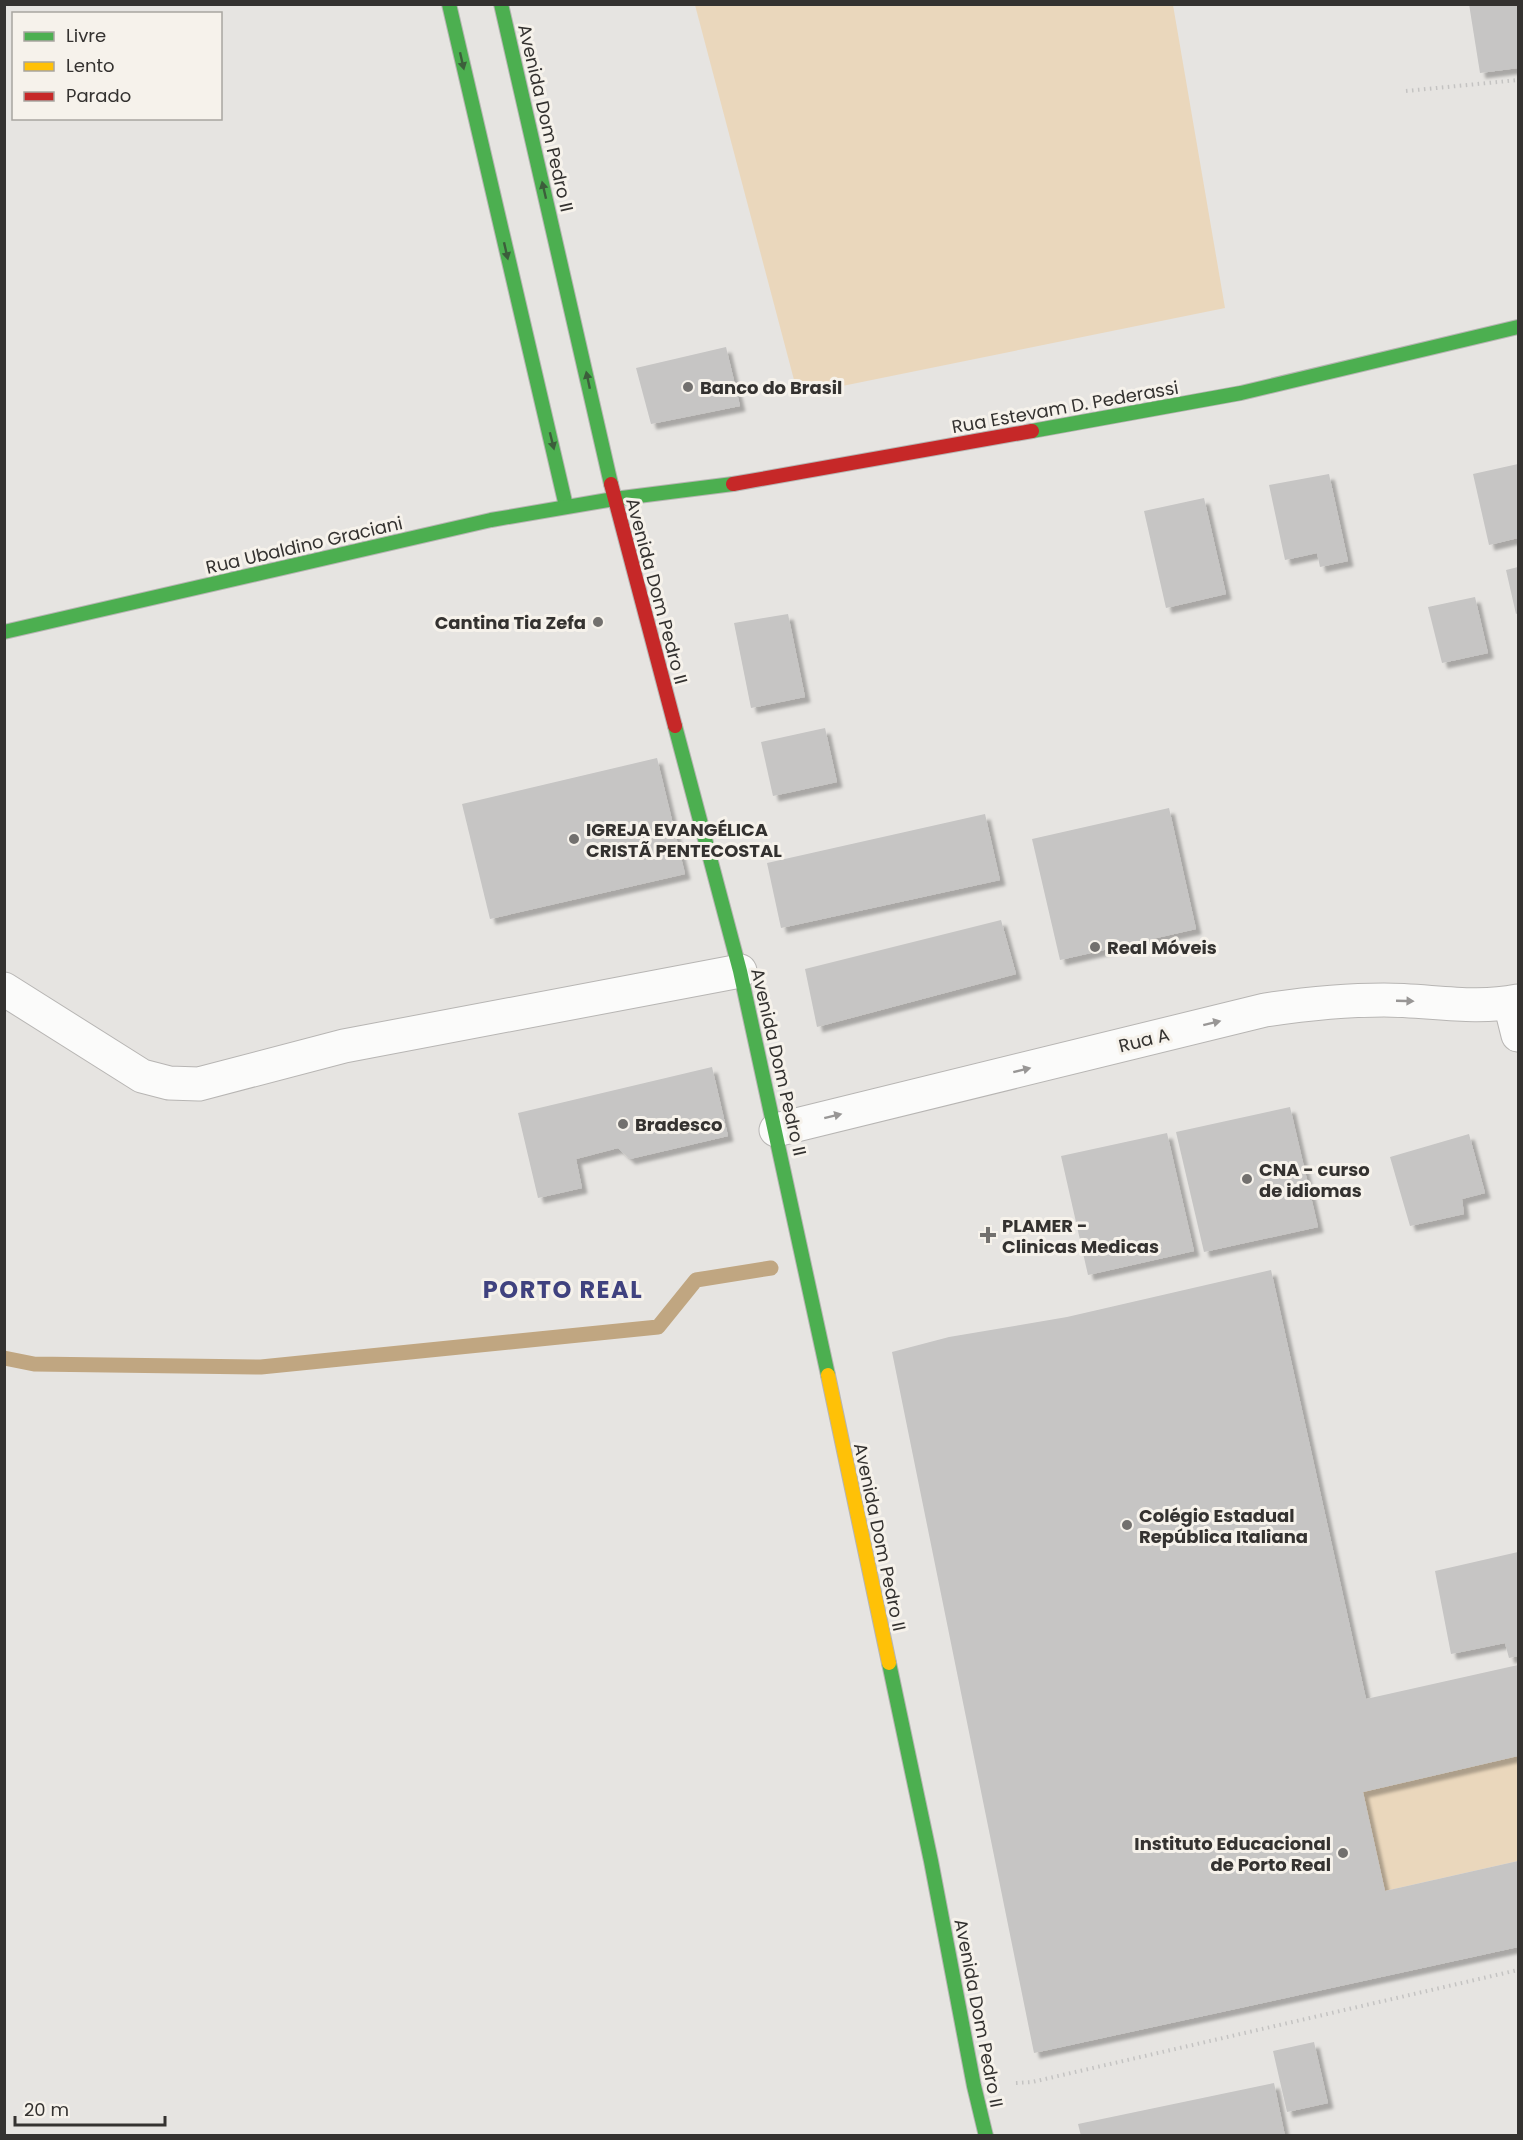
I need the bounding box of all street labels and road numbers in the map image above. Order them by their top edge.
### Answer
street label: Avenida Dom Pedro II [512,22,580,214]
street label: Rua Estevam D. Pederassi [950,375,1180,439]
street label: Avenida Dom Pedro II [620,495,694,687]
street label: Rua Ubaldino Graciani [203,510,405,580]
street label: Avenida Dom Pedro II [745,966,813,1158]
street label: Rua A [1116,1022,1172,1058]
street label: Avenida Dom Pedro II [848,1441,912,1633]
street label: Avenida Dom Pedro II [948,1917,1010,2109]

